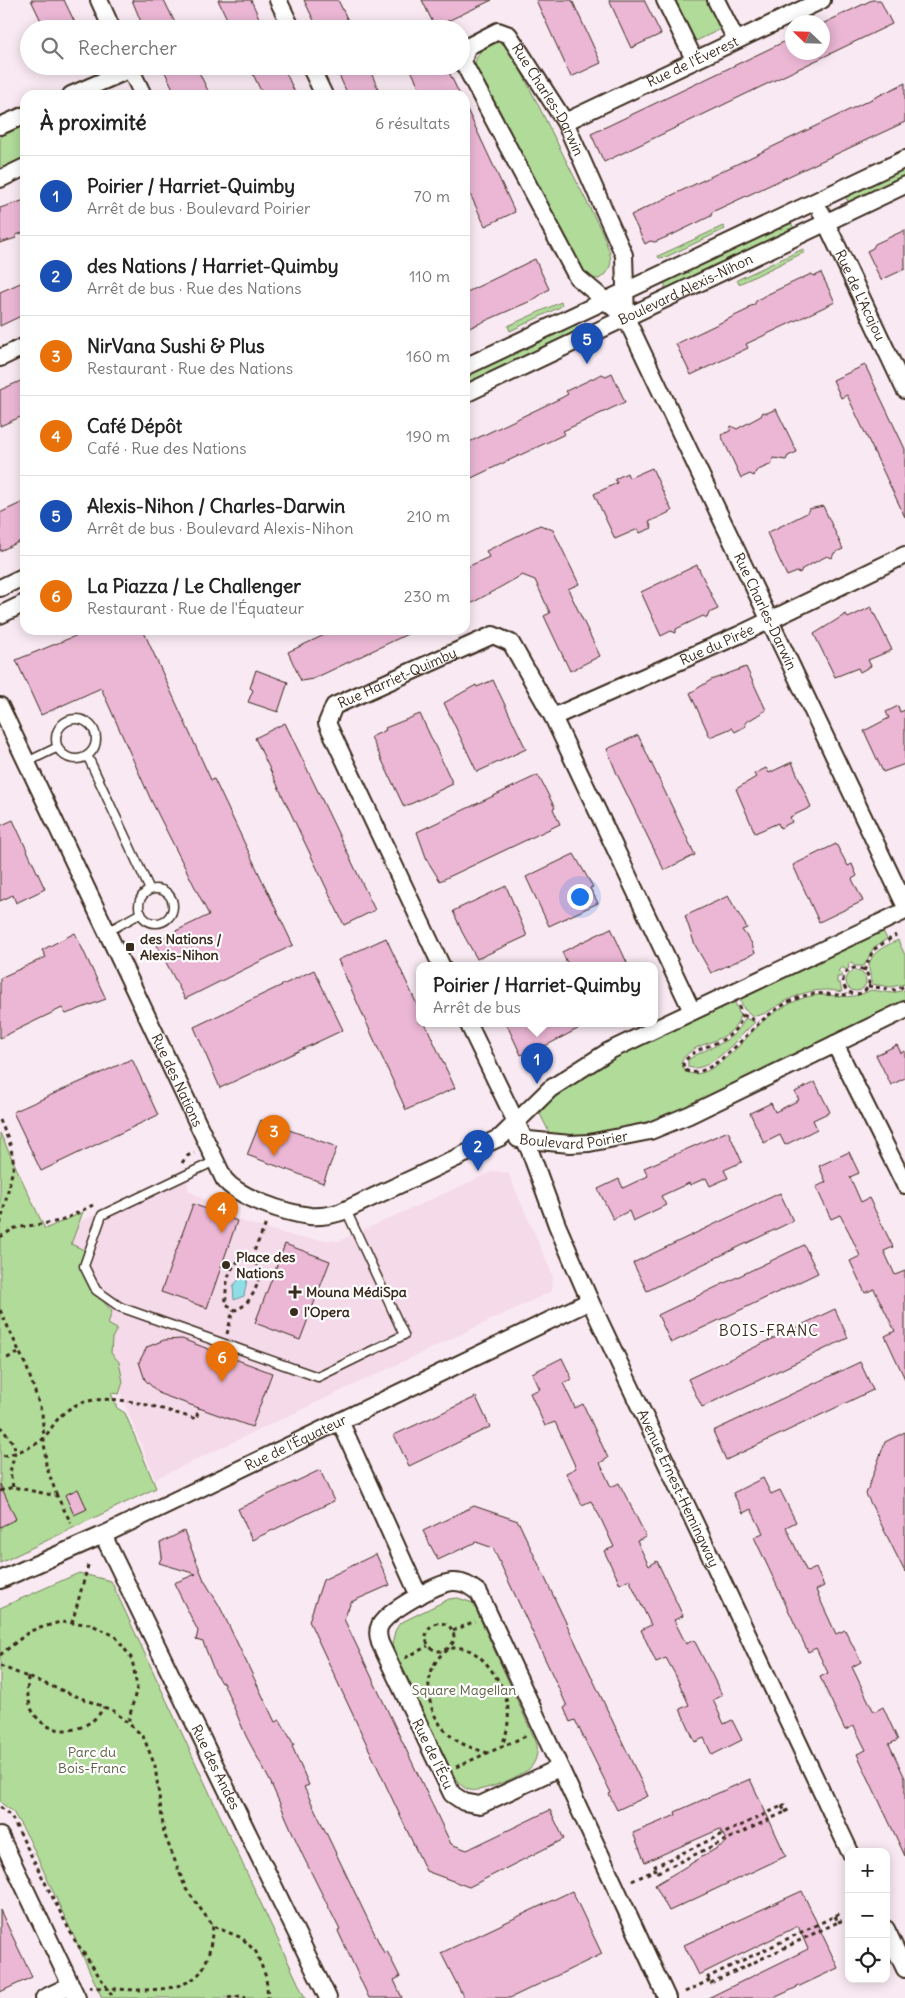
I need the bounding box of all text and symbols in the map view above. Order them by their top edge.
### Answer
north arrow [785,15,830,60]
search box [20,20,470,75]
street label: Rue de l'Éverest [644,32,741,91]
icon: search [38,34,66,62]
text: Rechercher [78,36,177,60]
street label: Rue Charles-Darwin [508,40,588,159]
text: À proximité [40,109,147,136]
text: 6 résultats [375,113,450,133]
text: Poirier / Harriet-Quimby [87,174,295,198]
text: 1 [53,186,59,206]
text: 70 m [414,186,450,206]
text: Arrêt de bus · Boulevard Poirier [87,198,311,218]
street label: Rue de L'Acajou [831,247,889,344]
street label: Boulevard Alexis-Nihon [615,250,755,329]
text: des Nations / Harriet-Quimby [87,254,339,278]
text: 2 [52,266,60,286]
text: 110 m [409,266,450,286]
text: Arrêt de bus · Rue des Nations [87,278,301,298]
pin: 5 [571,323,603,364]
text: NirVana Sushi & Plus [87,334,265,358]
text: 3 [51,346,61,366]
text: 160 m [406,346,450,366]
text: Restaurant · Rue des Nations [87,358,293,378]
text: Café Dépôt [87,414,182,438]
text: 4 [51,426,61,446]
text: 190 m [406,426,450,446]
text: Café · Rue des Nations [87,438,247,458]
text: Alexis-Nihon / Charles-Darwin [87,494,345,518]
text: 5 [51,506,61,526]
text: 210 m [407,506,450,526]
text: Arrêt de bus · Boulevard Alexis-Nihon [87,518,353,538]
street label: Rue Charles-Darwin [730,550,801,673]
text: La Piazza / Le Challenger [87,574,301,598]
text: 6 [51,586,61,606]
text: 230 m [404,586,450,606]
text: Restaurant · Rue de l'Équateur [87,598,304,618]
street label: Rue du Pirée [677,620,757,669]
street label: Rue Harriet-Quimby [335,643,459,712]
your location [567,884,593,910]
place label: des Nations / Alexis-Nihon [140,930,222,964]
marker: des Nations / Alexis-Nihon [124,941,136,953]
popup [416,962,658,1027]
text: Poirier / Harriet-Quimby [433,973,641,997]
text: Arrêt de bus [433,997,521,1017]
street label: Rue des Nations [147,1031,207,1130]
pin: 1 [521,1043,553,1084]
pin: 3 [258,1115,290,1156]
street label: Boulevard Poirier [519,1127,630,1153]
pin: 2 [462,1130,494,1171]
pin: 4 [206,1192,238,1233]
place label: Place des Nations [236,1248,296,1282]
marker: Place des Nations [220,1259,232,1271]
place label: Mouna MédiSpa [306,1283,407,1301]
marker: Mouna MédiSpa [288,1285,302,1299]
place label: l'Opera [304,1303,350,1321]
marker: l'Opera [288,1306,300,1318]
district label: BOIS-FRANC [719,1321,819,1340]
pin: 6 [206,1341,238,1382]
street label: Avenue Ernest-Hemingway [633,1407,723,1570]
street label: Rue de l'Équateur [242,1410,350,1475]
park label: Square Magellan [412,1681,516,1699]
street label: Rue de l'Écu [408,1716,458,1792]
street label: Rue des Andes [187,1722,244,1813]
park label: Parc du Bois-Franc [58,1743,126,1777]
map controls [845,1848,890,1983]
button: + [845,1848,890,1893]
button: − [845,1893,890,1938]
button: locate [845,1938,890,1983]

